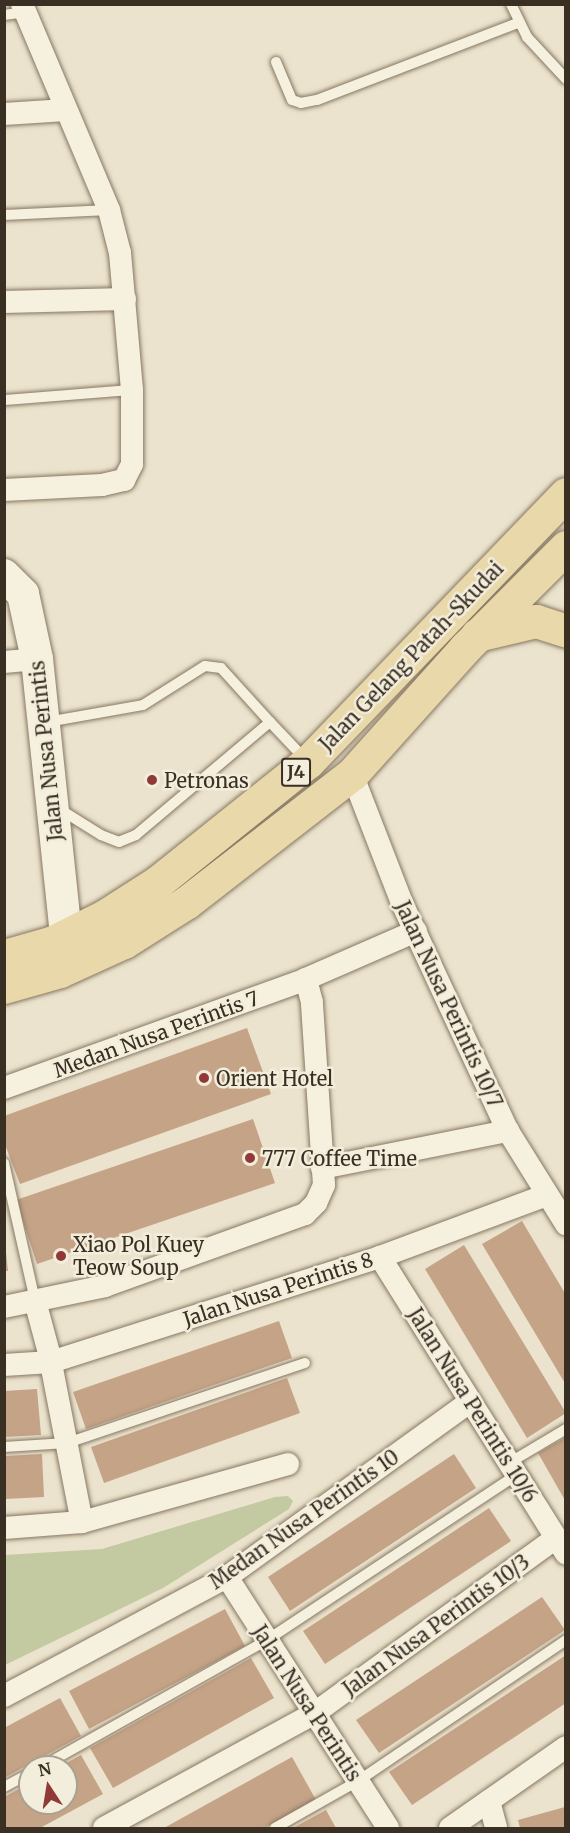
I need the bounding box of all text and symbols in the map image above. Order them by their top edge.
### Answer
street label: Jalan Gelang Patah-Skudai [314,556,508,756]
street label: Jalan Nusa Perintis [25,659,67,843]
road number: J4 [281,757,311,787]
place label: Petronas [164,768,249,792]
marker: Petronas [145,773,159,787]
street label: Jalan Nusa Perintis 10/7 [391,897,507,1111]
street label: Medan Nusa Perintis 7 [50,986,262,1082]
place label: Orient Hotel [216,1066,333,1090]
marker: Orient Hotel [197,1071,211,1085]
place label: 777 Coffee Time [262,1146,417,1170]
marker: 777 Coffee Time [243,1151,257,1165]
place label: Xiao Pol Kuey Teow Soup [73,1232,204,1279]
street label: Jalan Nusa Perintis 8 [180,1247,376,1331]
marker: Xiao Pol Kuey Teow Soup [54,1249,68,1263]
street label: Jalan Nusa Perintis 10/6 [403,1303,543,1507]
street label: Medan Nusa Perintis 10 [205,1444,403,1594]
street label: Jalan Nusa Perintis 10/3 [338,1549,534,1701]
street label: Jalan Nusa Perintis [248,1620,366,1786]
north arrow [18,1755,78,1815]
text: N [36,1758,53,1780]

